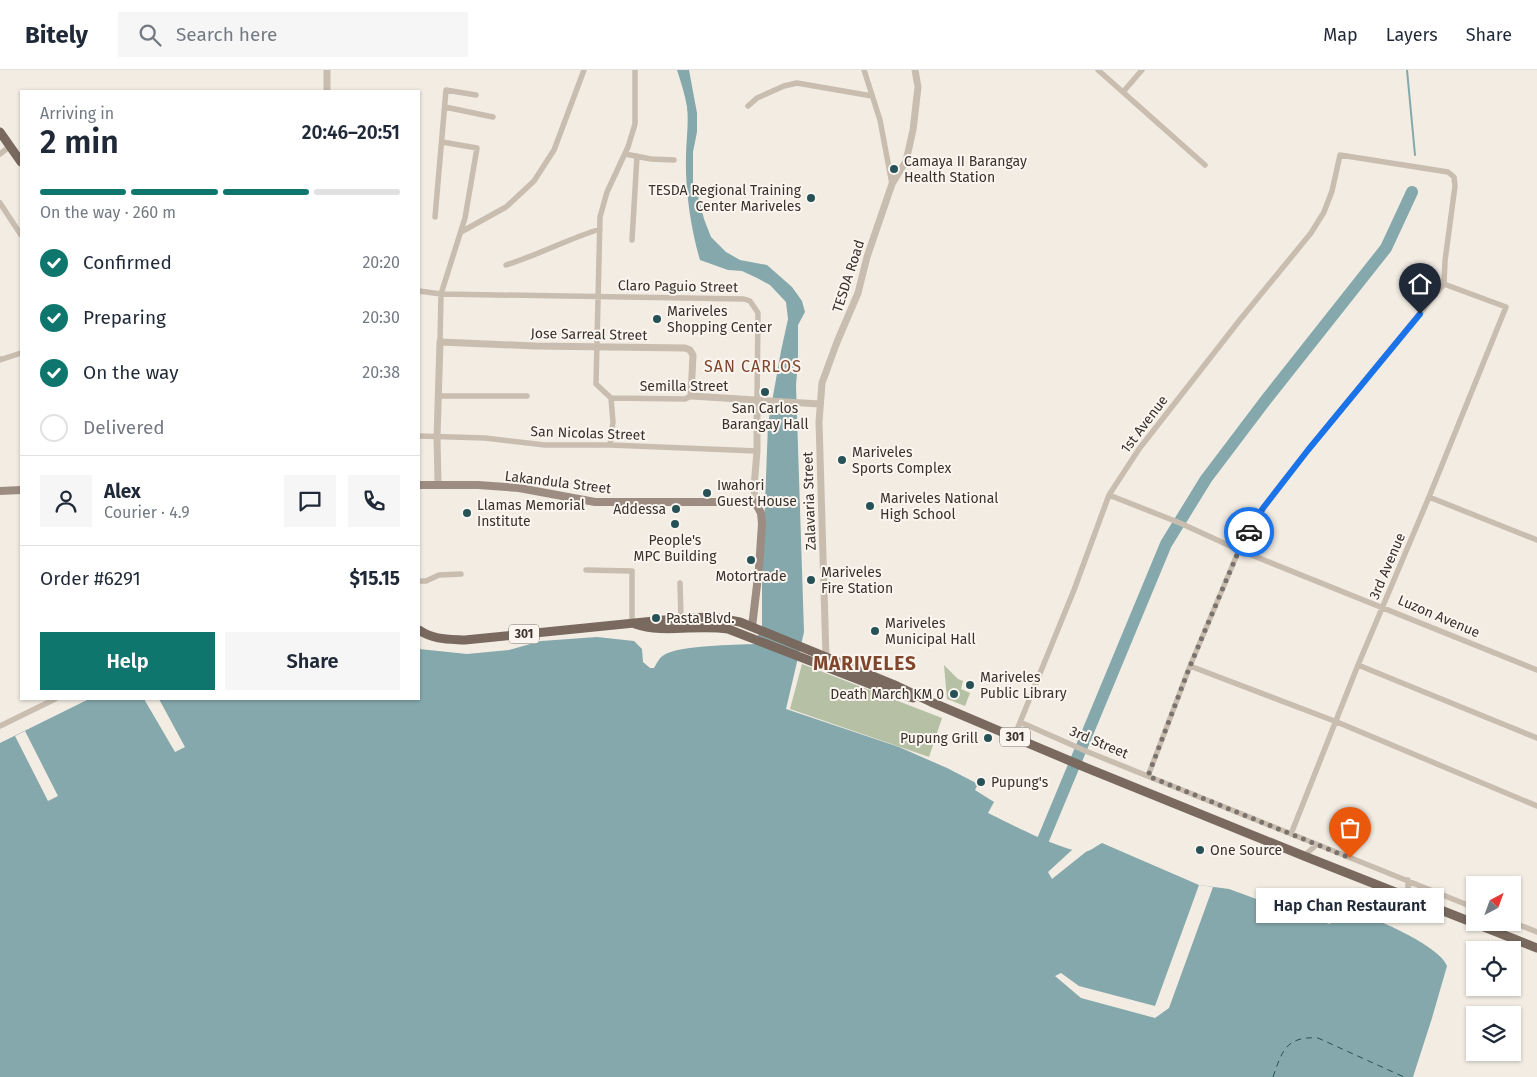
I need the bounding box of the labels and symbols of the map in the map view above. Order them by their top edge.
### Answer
place label: Camaya II Barangay Health Station [904,153,1027,186]
marker: Camaya II Barangay Health Station [888,163,900,175]
place label: TESDA Regional Training Center Mariveles [648,182,802,215]
marker: TESDA Regional Training Center Mariveles [805,192,817,204]
street label: TESDA Road [829,238,868,315]
pin [1399,263,1441,314]
street label: Claro Paguio Street [618,277,739,296]
place label: Mariveles Shopping Center [667,303,773,336]
marker: Mariveles Shopping Center [651,313,663,325]
street label: Jose Sarreal Street [530,325,648,344]
district label: SAN CARLOS [704,357,802,376]
street label: Semilla Street [640,378,729,395]
marker: San Carlos Barangay Hall [759,386,771,398]
street label: 1st Avenue [1117,392,1172,457]
place label: San Carlos Barangay Hall [721,400,809,433]
street label: San Nicolas Street [530,423,647,444]
place label: Mariveles Sports Complex [852,444,951,477]
street label: Zalavaria Street [799,450,820,551]
marker: Mariveles Sports Complex [836,454,848,466]
street label: Lakandula Street [504,468,613,498]
place label: Iwahori Guest House [717,477,797,510]
marker: Iwahori Guest House [701,487,713,499]
place label: Mariveles National High School [880,490,998,523]
place label: Llamas Memorial Institute [477,497,585,530]
marker: Mariveles National High School [864,500,876,512]
place label: Addessa [613,501,666,518]
marker: Addessa [670,503,682,515]
marker: Llamas Memorial Institute [461,507,473,519]
courier [1224,507,1274,557]
marker: People's MPC Building [669,518,681,530]
street label: 3rd Avenue [1366,530,1409,602]
place label: People's MPC Building [633,532,717,565]
marker: Motortrade [745,554,757,566]
place label: Mariveles Fire Station [821,564,893,597]
place label: Motortrade [715,568,787,585]
marker: Mariveles Fire Station [805,574,817,586]
street label: Luzon Avenue [1395,592,1482,641]
place label: Pasta Blvd. [666,610,735,627]
marker: Pasta Blvd. [650,612,662,624]
place label: Mariveles Municipal Hall [885,615,976,648]
road number: 301 [509,624,539,644]
marker: Mariveles Municipal Hall [869,625,881,637]
district label: MARIVELES [813,652,917,675]
place label: Mariveles Public Library [980,669,1067,702]
marker: Mariveles Public Library [964,679,976,691]
place label: Death March KM 0 [830,686,944,703]
marker: Death March KM 0 [948,688,960,700]
street label: 3rd Street [1067,723,1132,763]
road number: 301 [1000,728,1030,746]
place label: Pupung Grill [900,730,978,747]
marker: Pupung Grill [982,732,994,744]
place label: Pupung's [991,774,1049,791]
marker: Pupung's [975,776,987,788]
pin [1329,807,1371,858]
place label: One Source [1210,842,1282,859]
marker: One Source [1194,844,1206,856]
north arrow [1466,876,1521,931]
callout: Hap Chan Restaurant [1256,888,1444,923]

